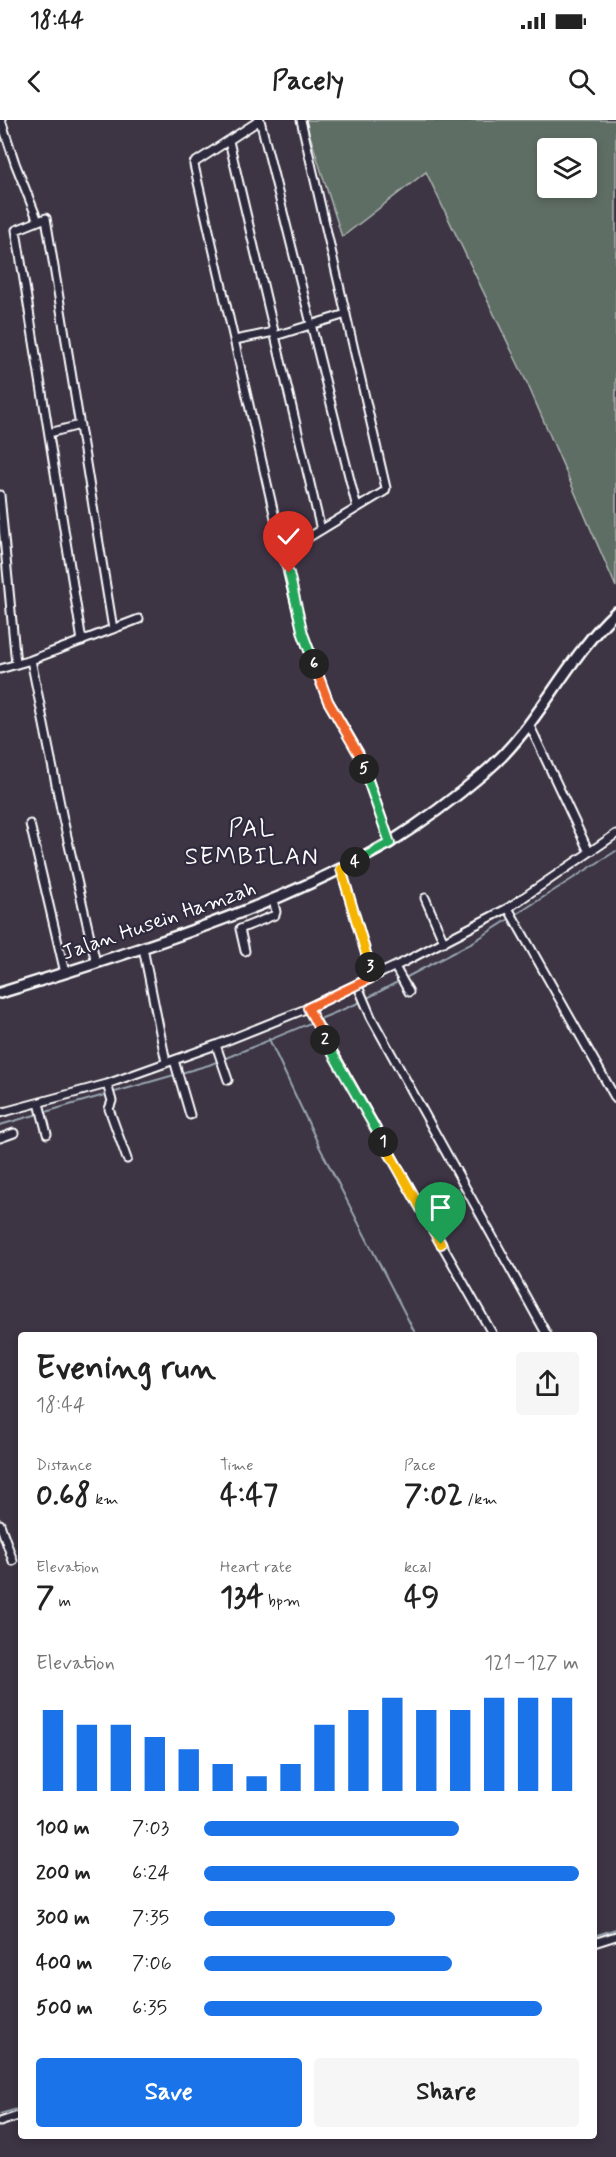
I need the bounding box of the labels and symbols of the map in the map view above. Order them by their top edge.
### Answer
pin [263,511,314,573]
pin: 6 [299,649,329,679]
pin: 5 [349,754,379,784]
district label: PAL SEMBILAN [185,814,319,873]
pin: 4 [340,847,370,877]
street label: Jalan Husein Hamzah [58,875,260,967]
pin: 3 [355,952,385,982]
pin: 2 [310,1025,340,1055]
pin: 1 [368,1127,398,1157]
pin [415,1182,466,1244]

